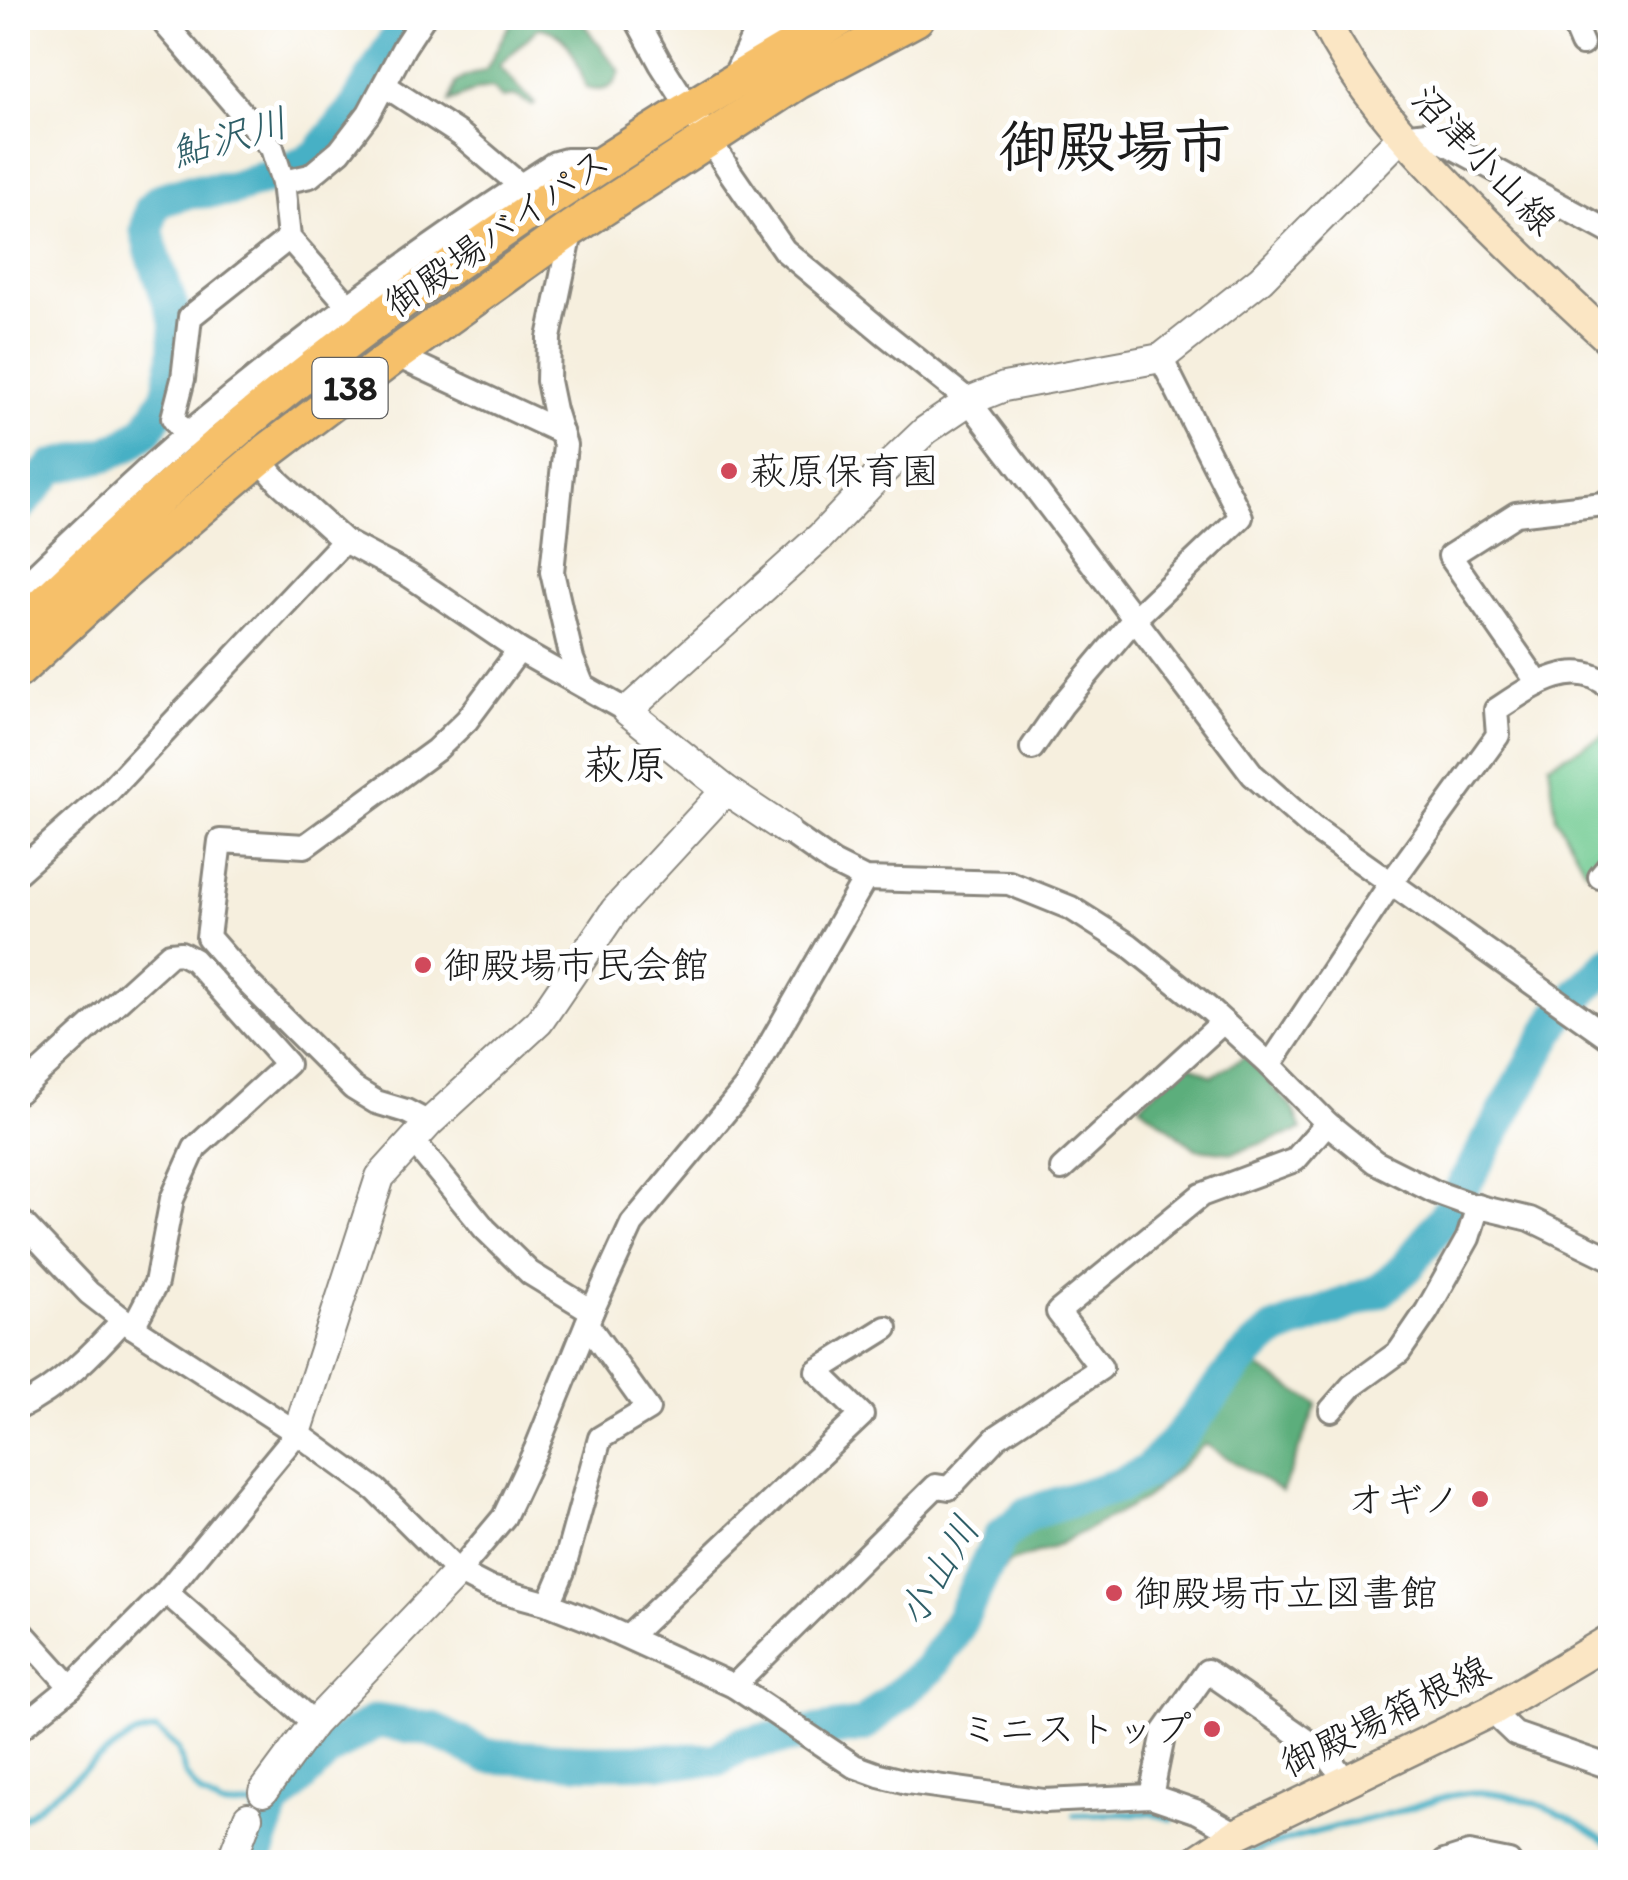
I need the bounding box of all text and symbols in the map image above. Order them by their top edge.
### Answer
street label: 沼津小山線 [1401,76,1567,244]
water label: 鮎沢川 [165,97,293,177]
district label: 御殿場市 [999,111,1231,181]
street label: 御殿場バイパス [375,137,619,327]
road number: 138 [312,358,388,418]
place label: 萩原保育園 [749,448,939,494]
marker: 萩原保育園 [718,460,740,482]
district label: 萩原 [583,739,667,790]
place label: 御殿場市民会館 [443,942,709,988]
marker: 御殿場市民会館 [412,954,434,976]
place label: オギノ [1347,1476,1460,1522]
marker: オギノ [1469,1488,1491,1510]
water label: 小山川 [887,1507,989,1635]
place label: 御殿場市立図書館 [1134,1570,1438,1616]
marker: 御殿場市立図書館 [1103,1582,1125,1604]
street label: 御殿場箱根線 [1272,1645,1498,1787]
place label: ミニストップ [960,1706,1192,1752]
marker: ミニストップ [1201,1718,1223,1740]

